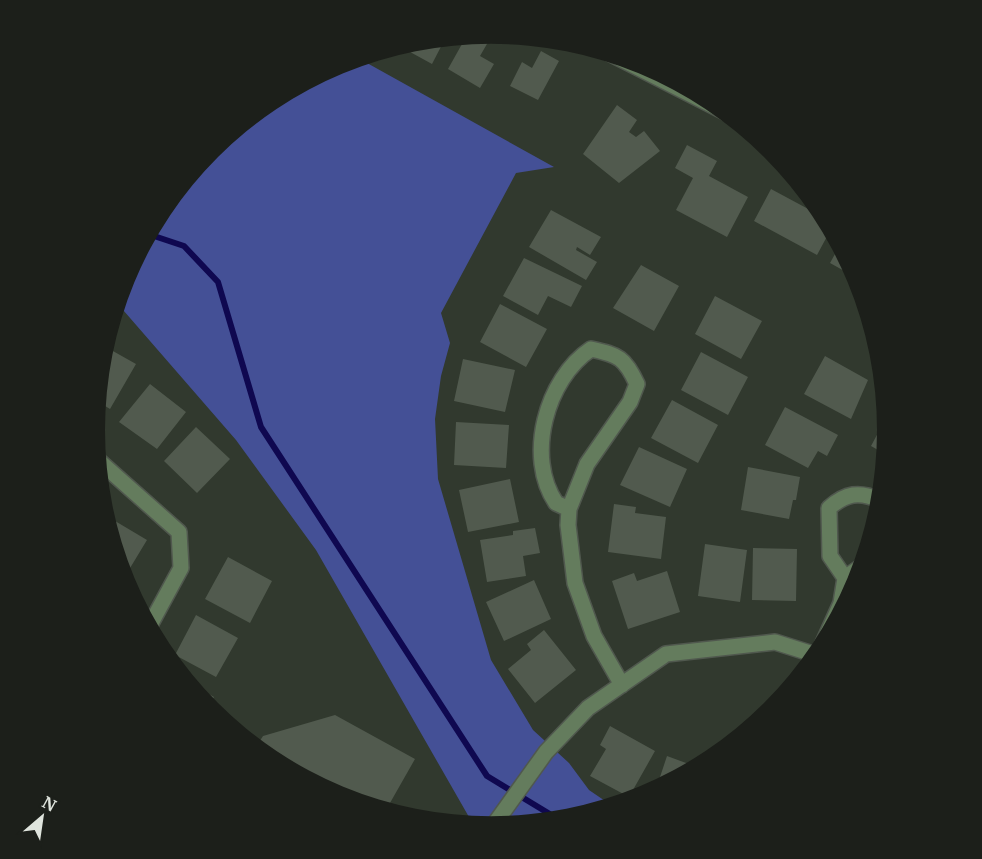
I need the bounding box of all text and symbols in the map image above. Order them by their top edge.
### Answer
north arrow [12,787,72,847]
text: N [39,792,60,816]

